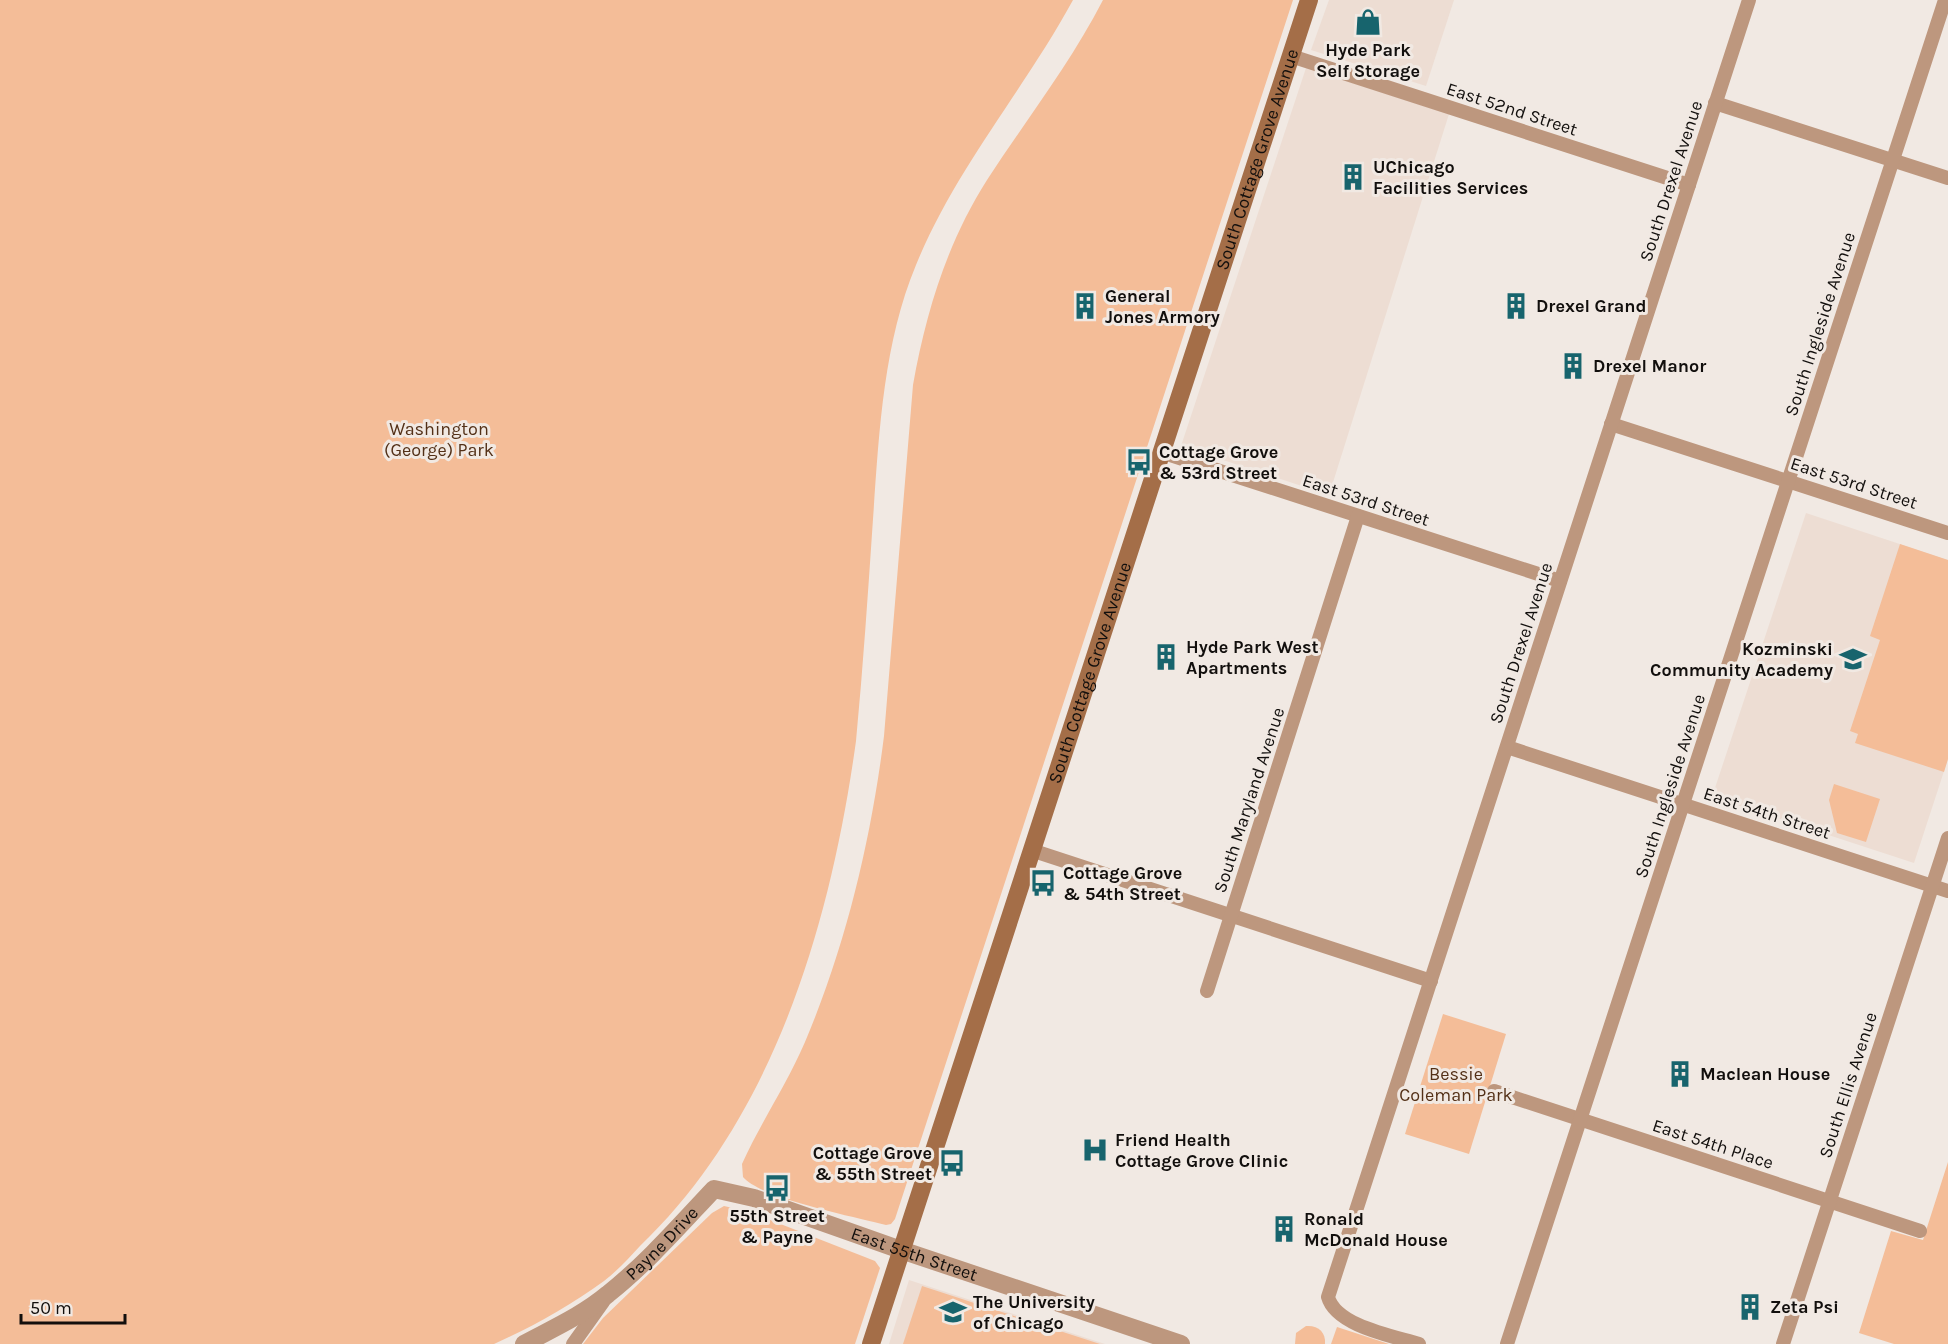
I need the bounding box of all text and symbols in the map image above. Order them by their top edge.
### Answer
shop icon: Hyde Park Self Storage [1353,7,1383,37]
place label: Hyde Park Self Storage [1316,39,1420,82]
street label: South Cottage Grove Avenue [1211,46,1303,273]
street label: East 52nd Street [1444,77,1580,141]
street label: South Drexel Avenue [1635,98,1707,264]
place label: UChicago Facilities Services [1373,156,1528,199]
building icon: UChicago Facilities Services [1338,162,1368,192]
street label: South Ingleside Avenue [1780,229,1860,419]
place label: General Jones Armory [1105,285,1220,328]
building icon: General Jones Armory [1070,291,1100,321]
building icon: Drexel Grand [1501,291,1531,321]
place label: Drexel Grand [1536,295,1647,317]
building icon: Drexel Manor [1558,351,1588,381]
place label: Drexel Manor [1593,355,1706,377]
park label: Washington (George) Park [384,418,494,461]
place label: Cottage Grove & 53rd Street [1159,441,1278,484]
bus stop icon: Cottage Grove & 53rd Street [1124,447,1154,477]
street label: East 53rd Street [1788,452,1920,514]
street label: East 53rd Street [1300,469,1432,531]
street label: South Cottage Grove Avenue [1043,559,1136,786]
street label: South Drexel Avenue [1485,560,1557,726]
place label: Hyde Park West Apartments [1186,636,1319,679]
place label: Kozminski Community Academy [1650,638,1833,681]
building icon: Hyde Park West Apartments [1151,642,1181,672]
school or university icon: Kozminski Community Academy [1838,644,1868,674]
street label: South Ingleside Avenue [1630,691,1710,881]
street label: South Maryland Avenue [1209,705,1289,895]
street label: East 54th Street [1701,782,1833,844]
place label: Cottage Grove & 54th Street [1063,862,1182,905]
bus stop icon: Cottage Grove & 54th Street [1028,868,1058,898]
street label: South Ellis Avenue [1814,1009,1882,1161]
building icon: Maclean House [1665,1059,1695,1089]
park label: Bessie Coleman Park [1399,1063,1513,1106]
place label: Maclean House [1700,1063,1830,1085]
street label: East 54th Place [1650,1114,1776,1174]
place label: Friend Health Cottage Grove Clinic [1115,1129,1288,1172]
hospital icon: Friend Health Cottage Grove Clinic [1080,1135,1110,1165]
place label: Cottage Grove & 55th Street [813,1142,932,1185]
bus stop icon: Cottage Grove & 55th Street [937,1148,967,1178]
bus stop icon: 55th Street & Payne [762,1173,792,1203]
street label: Payne Drive [621,1202,703,1285]
place label: 55th Street & Payne [729,1205,825,1248]
place label: Ronald McDonald House [1304,1208,1448,1251]
building icon: Ronald McDonald House [1269,1214,1299,1244]
street label: East 55th Street [848,1222,981,1286]
scale bar [21,1287,124,1325]
place label: The University of Chicago [973,1291,1095,1334]
building icon: Zeta Psi [1735,1292,1765,1322]
place label: Zeta Psi [1770,1296,1839,1318]
text: 50 m [30,1297,72,1319]
school or university icon: The University of Chicago [938,1297,968,1327]

